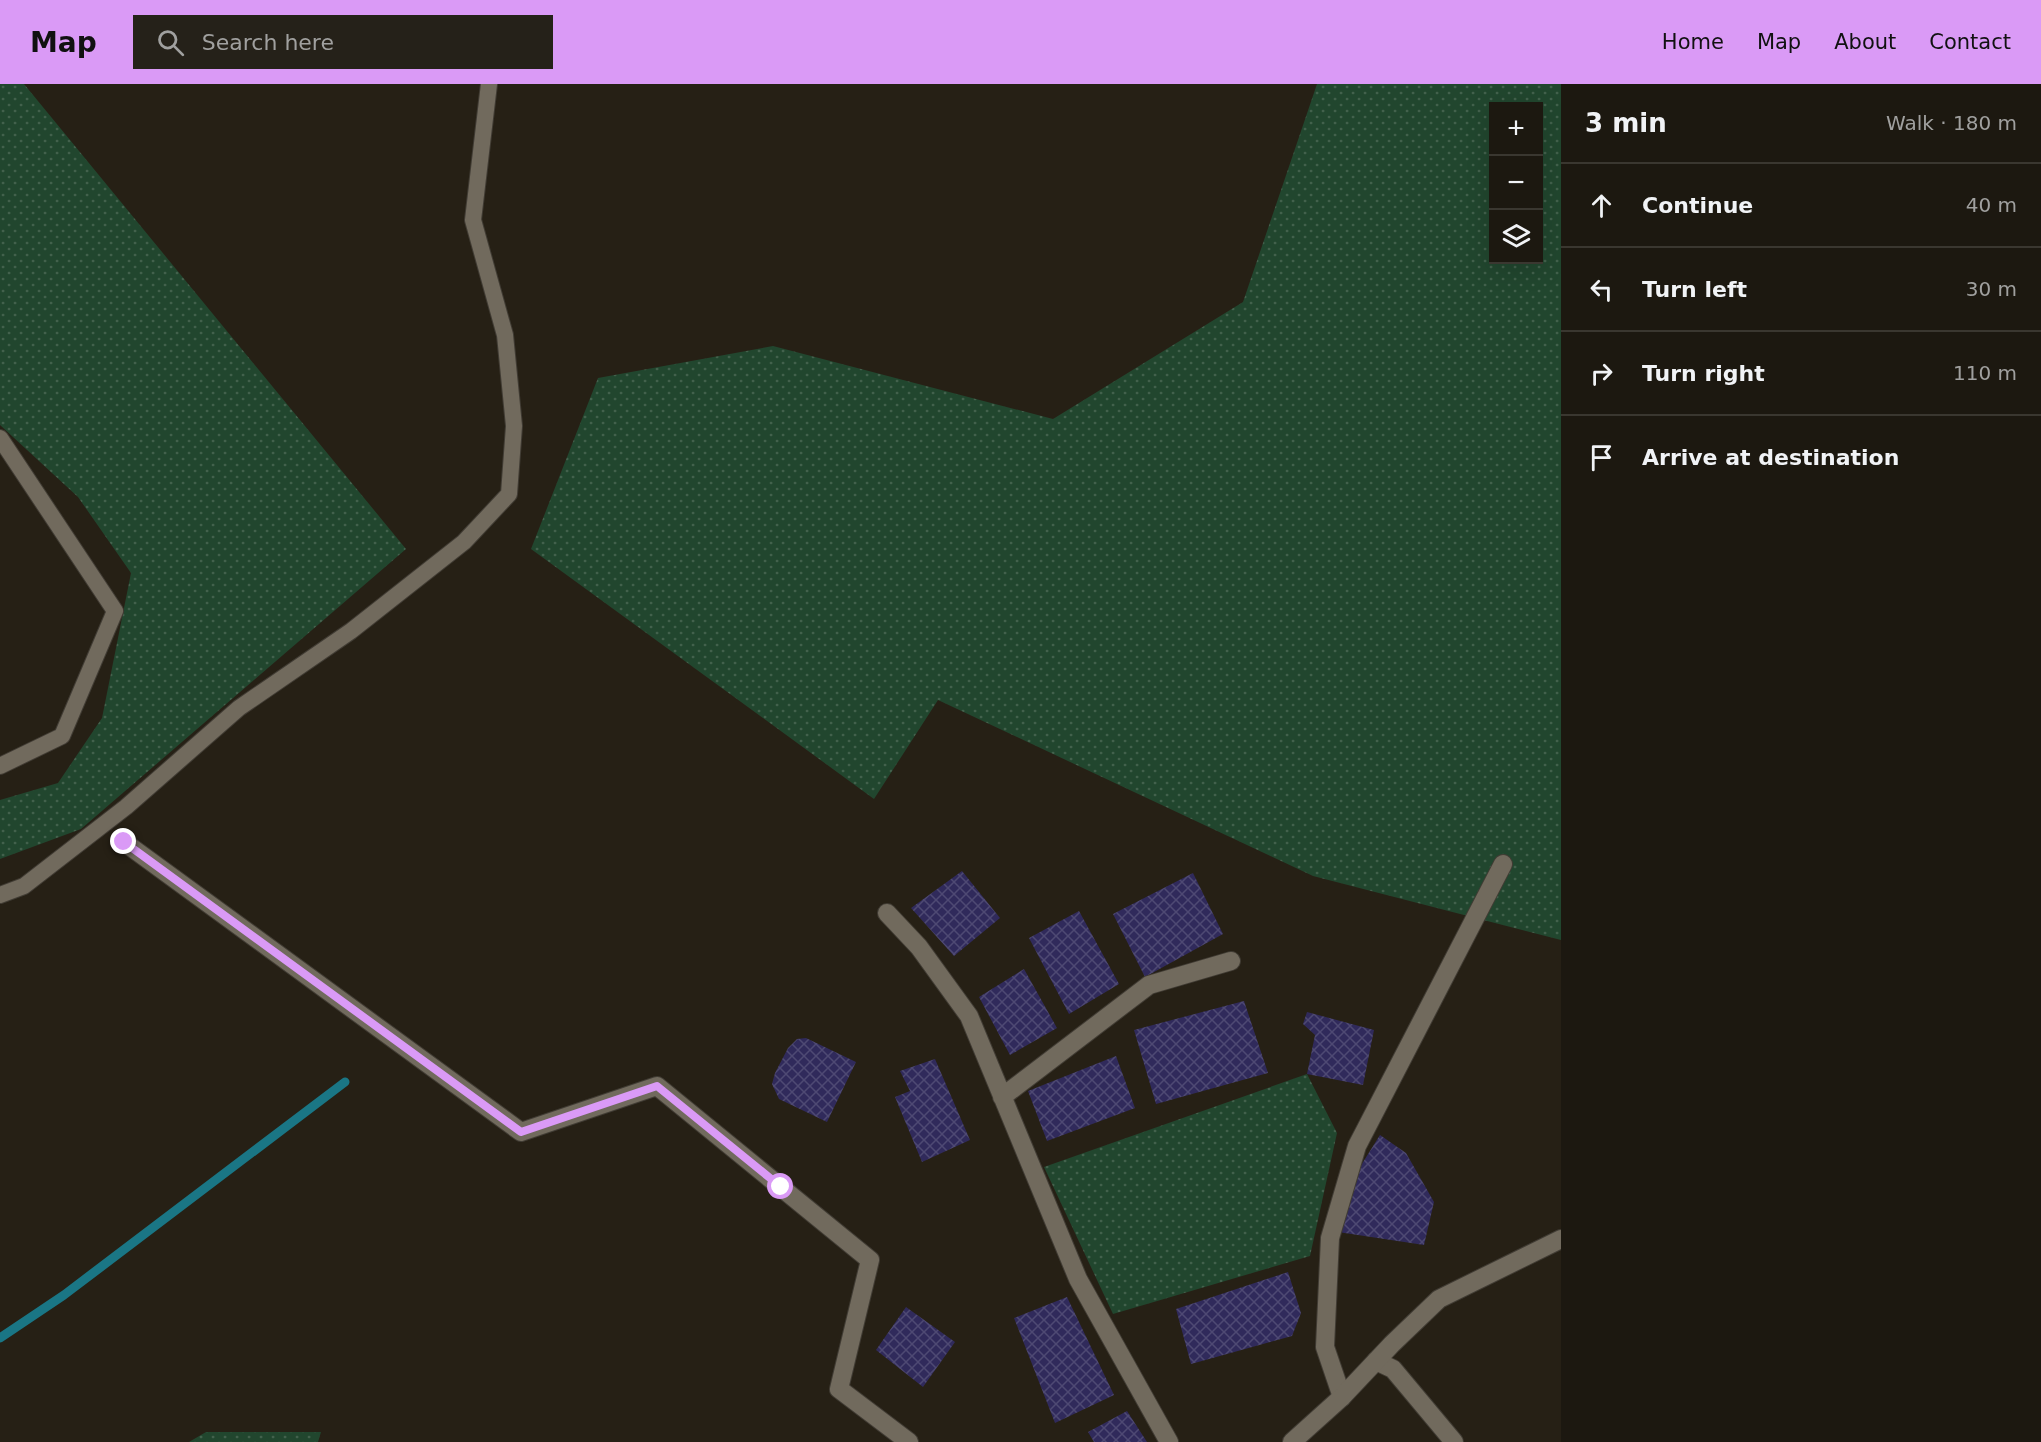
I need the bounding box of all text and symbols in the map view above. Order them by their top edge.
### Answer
search box [133,15,553,69]
text: Map [30,26,97,59]
icon: search [154,26,187,59]
text: Search here [202,30,334,55]
text: Home [1662,30,1724,54]
text: Map [1757,30,1801,54]
text: About [1834,30,1896,54]
text: Contact [1929,30,2011,54]
map controls [1489,102,1543,264]
button: + [1489,102,1543,156]
text: 3 min [1585,108,1667,138]
text: Walk · 180 m [1886,111,2017,135]
button: − [1489,156,1543,210]
icon: ahead [1585,189,1618,222]
text: Continue [1642,193,1753,218]
text: 40 m [1966,193,2017,217]
button: layers [1489,210,1543,264]
icon: left [1585,273,1618,306]
text: Turn left [1642,277,1747,302]
text: 30 m [1966,277,2017,301]
icon: right [1585,357,1618,390]
text: Turn right [1642,361,1765,386]
text: 110 m [1953,361,2017,385]
icon: arrive [1585,441,1618,474]
text: Arrive at destination [1642,445,1899,470]
route end [110,828,136,854]
route start [767,1173,793,1199]

